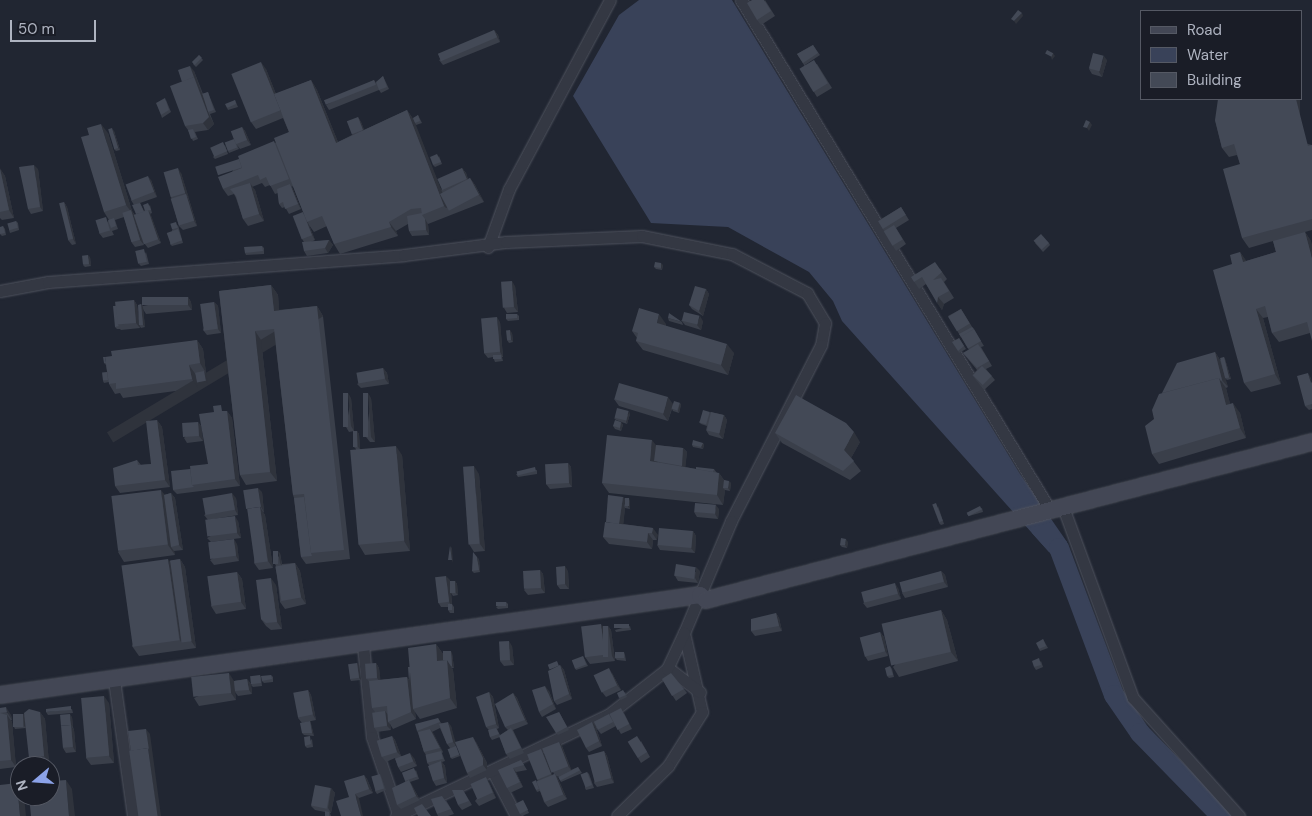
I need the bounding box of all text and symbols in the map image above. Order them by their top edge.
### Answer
scale bar [12,10,99,42]
legend [1140,10,1302,100]
text: 50 m [18,19,55,39]
text: Road [1187,20,1222,40]
text: Water [1187,45,1228,65]
text: Building [1187,70,1242,90]
north arrow [10,756,60,806]
text: N [12,778,32,793]

